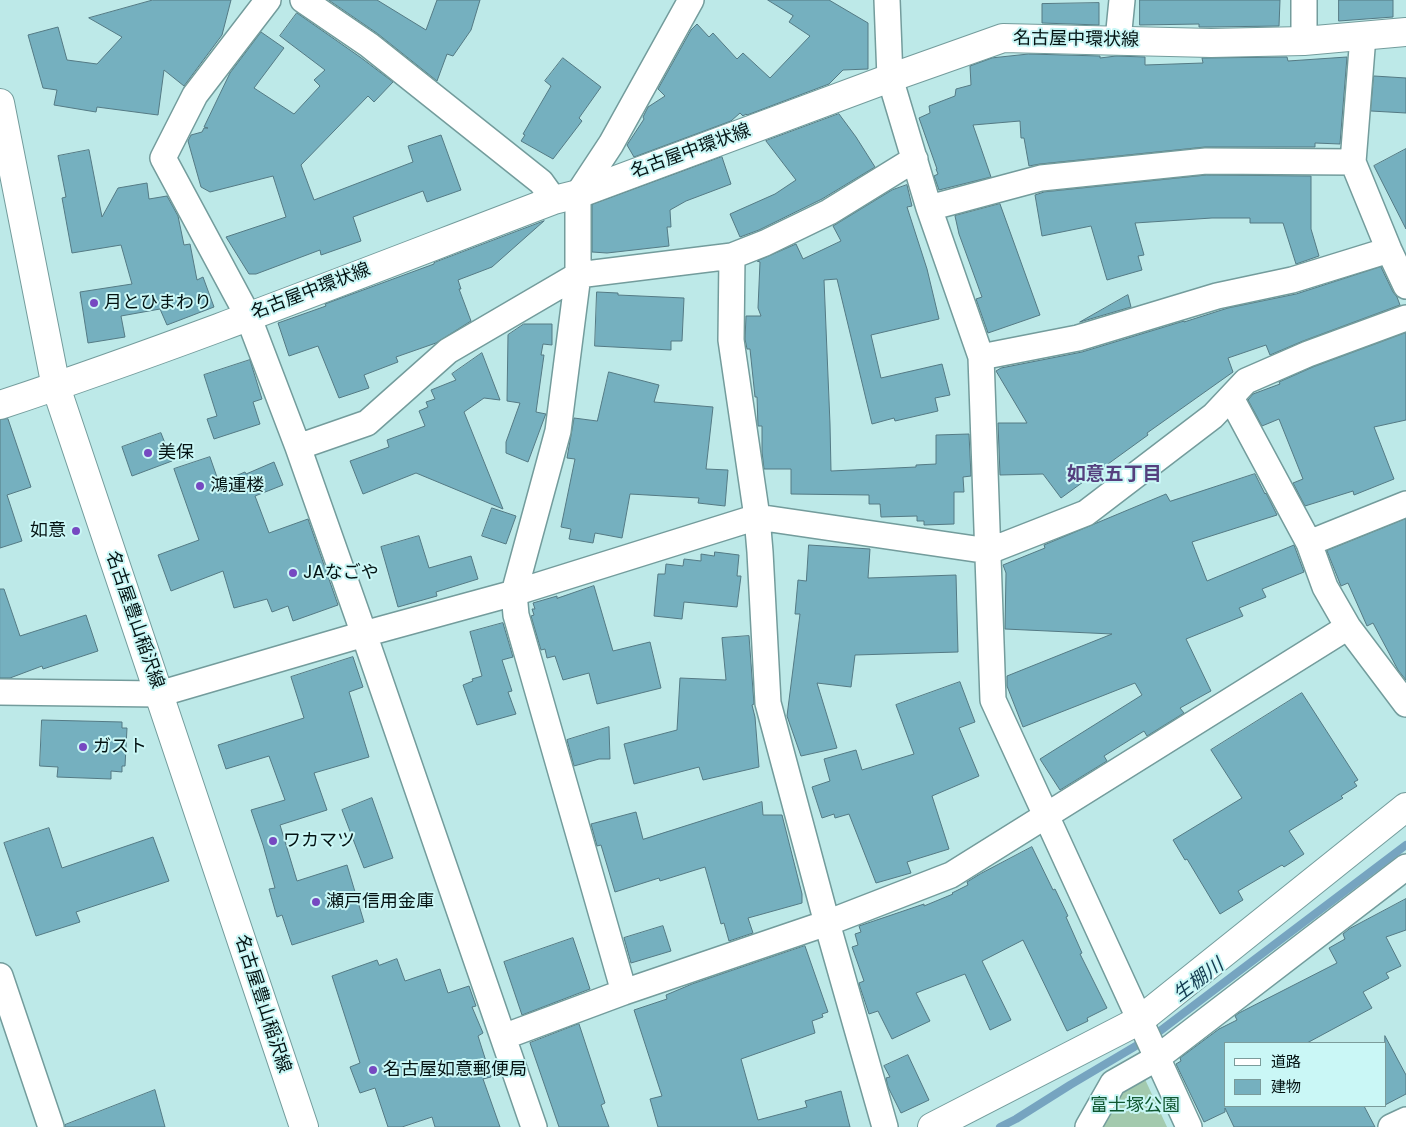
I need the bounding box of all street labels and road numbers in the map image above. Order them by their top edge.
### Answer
street label: 名古屋中環状線 [1013,28,1139,52]
street label: 名古屋中環状線 [628,120,754,184]
street label: 名古屋中環状線 [248,259,374,325]
street label: 名古屋豊山稲沢線 [100,548,168,692]
street label: 名古屋豊山稲沢線 [229,932,295,1076]

